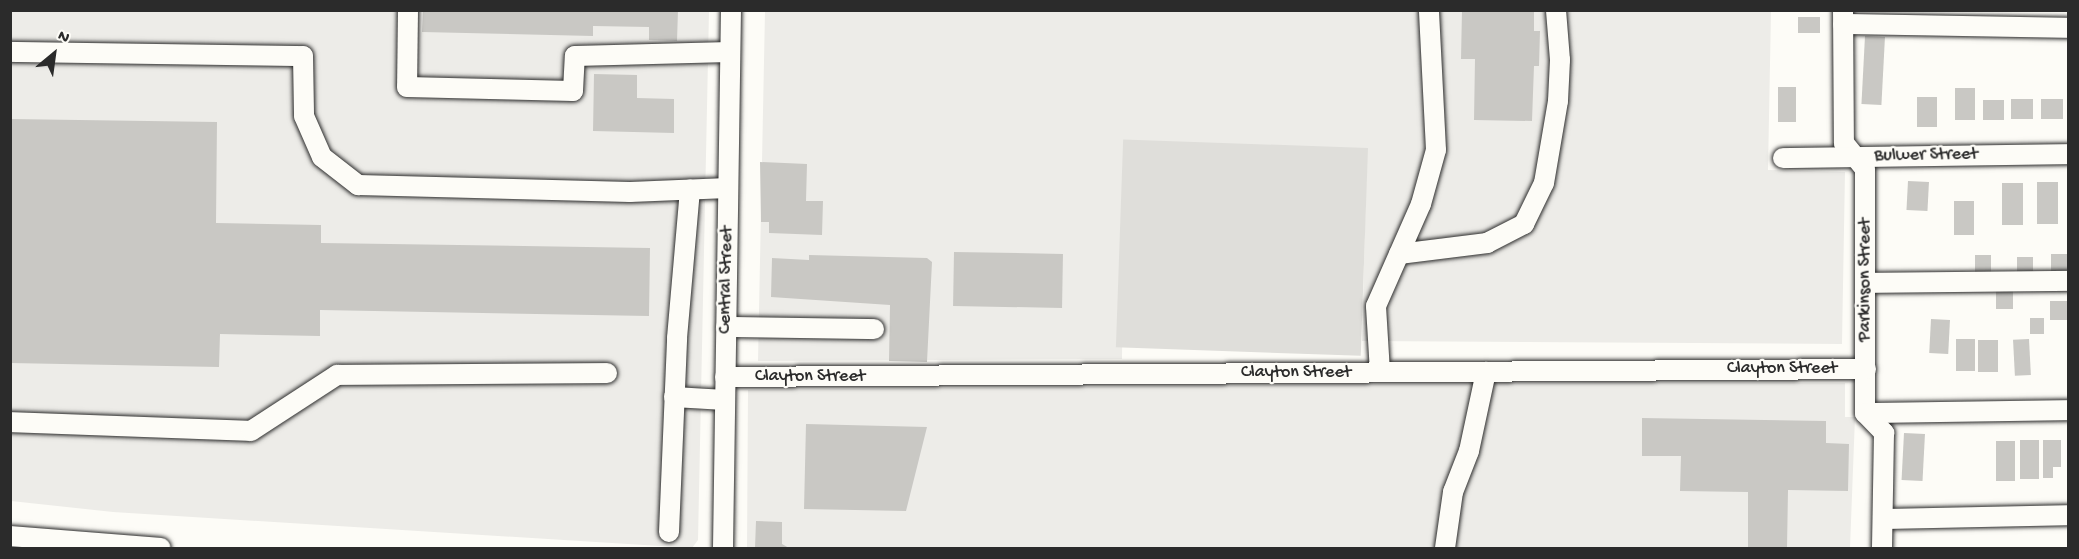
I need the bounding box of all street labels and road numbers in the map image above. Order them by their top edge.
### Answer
street label: Bulwer Street [1874,144,1978,168]
street label: Parkinson Street [1855,218,1877,342]
street label: Central Street [715,226,739,334]
street label: Clayton Street [1727,358,1837,380]
street label: Clayton Street [1241,362,1351,384]
street label: Clayton Street [755,366,865,388]

